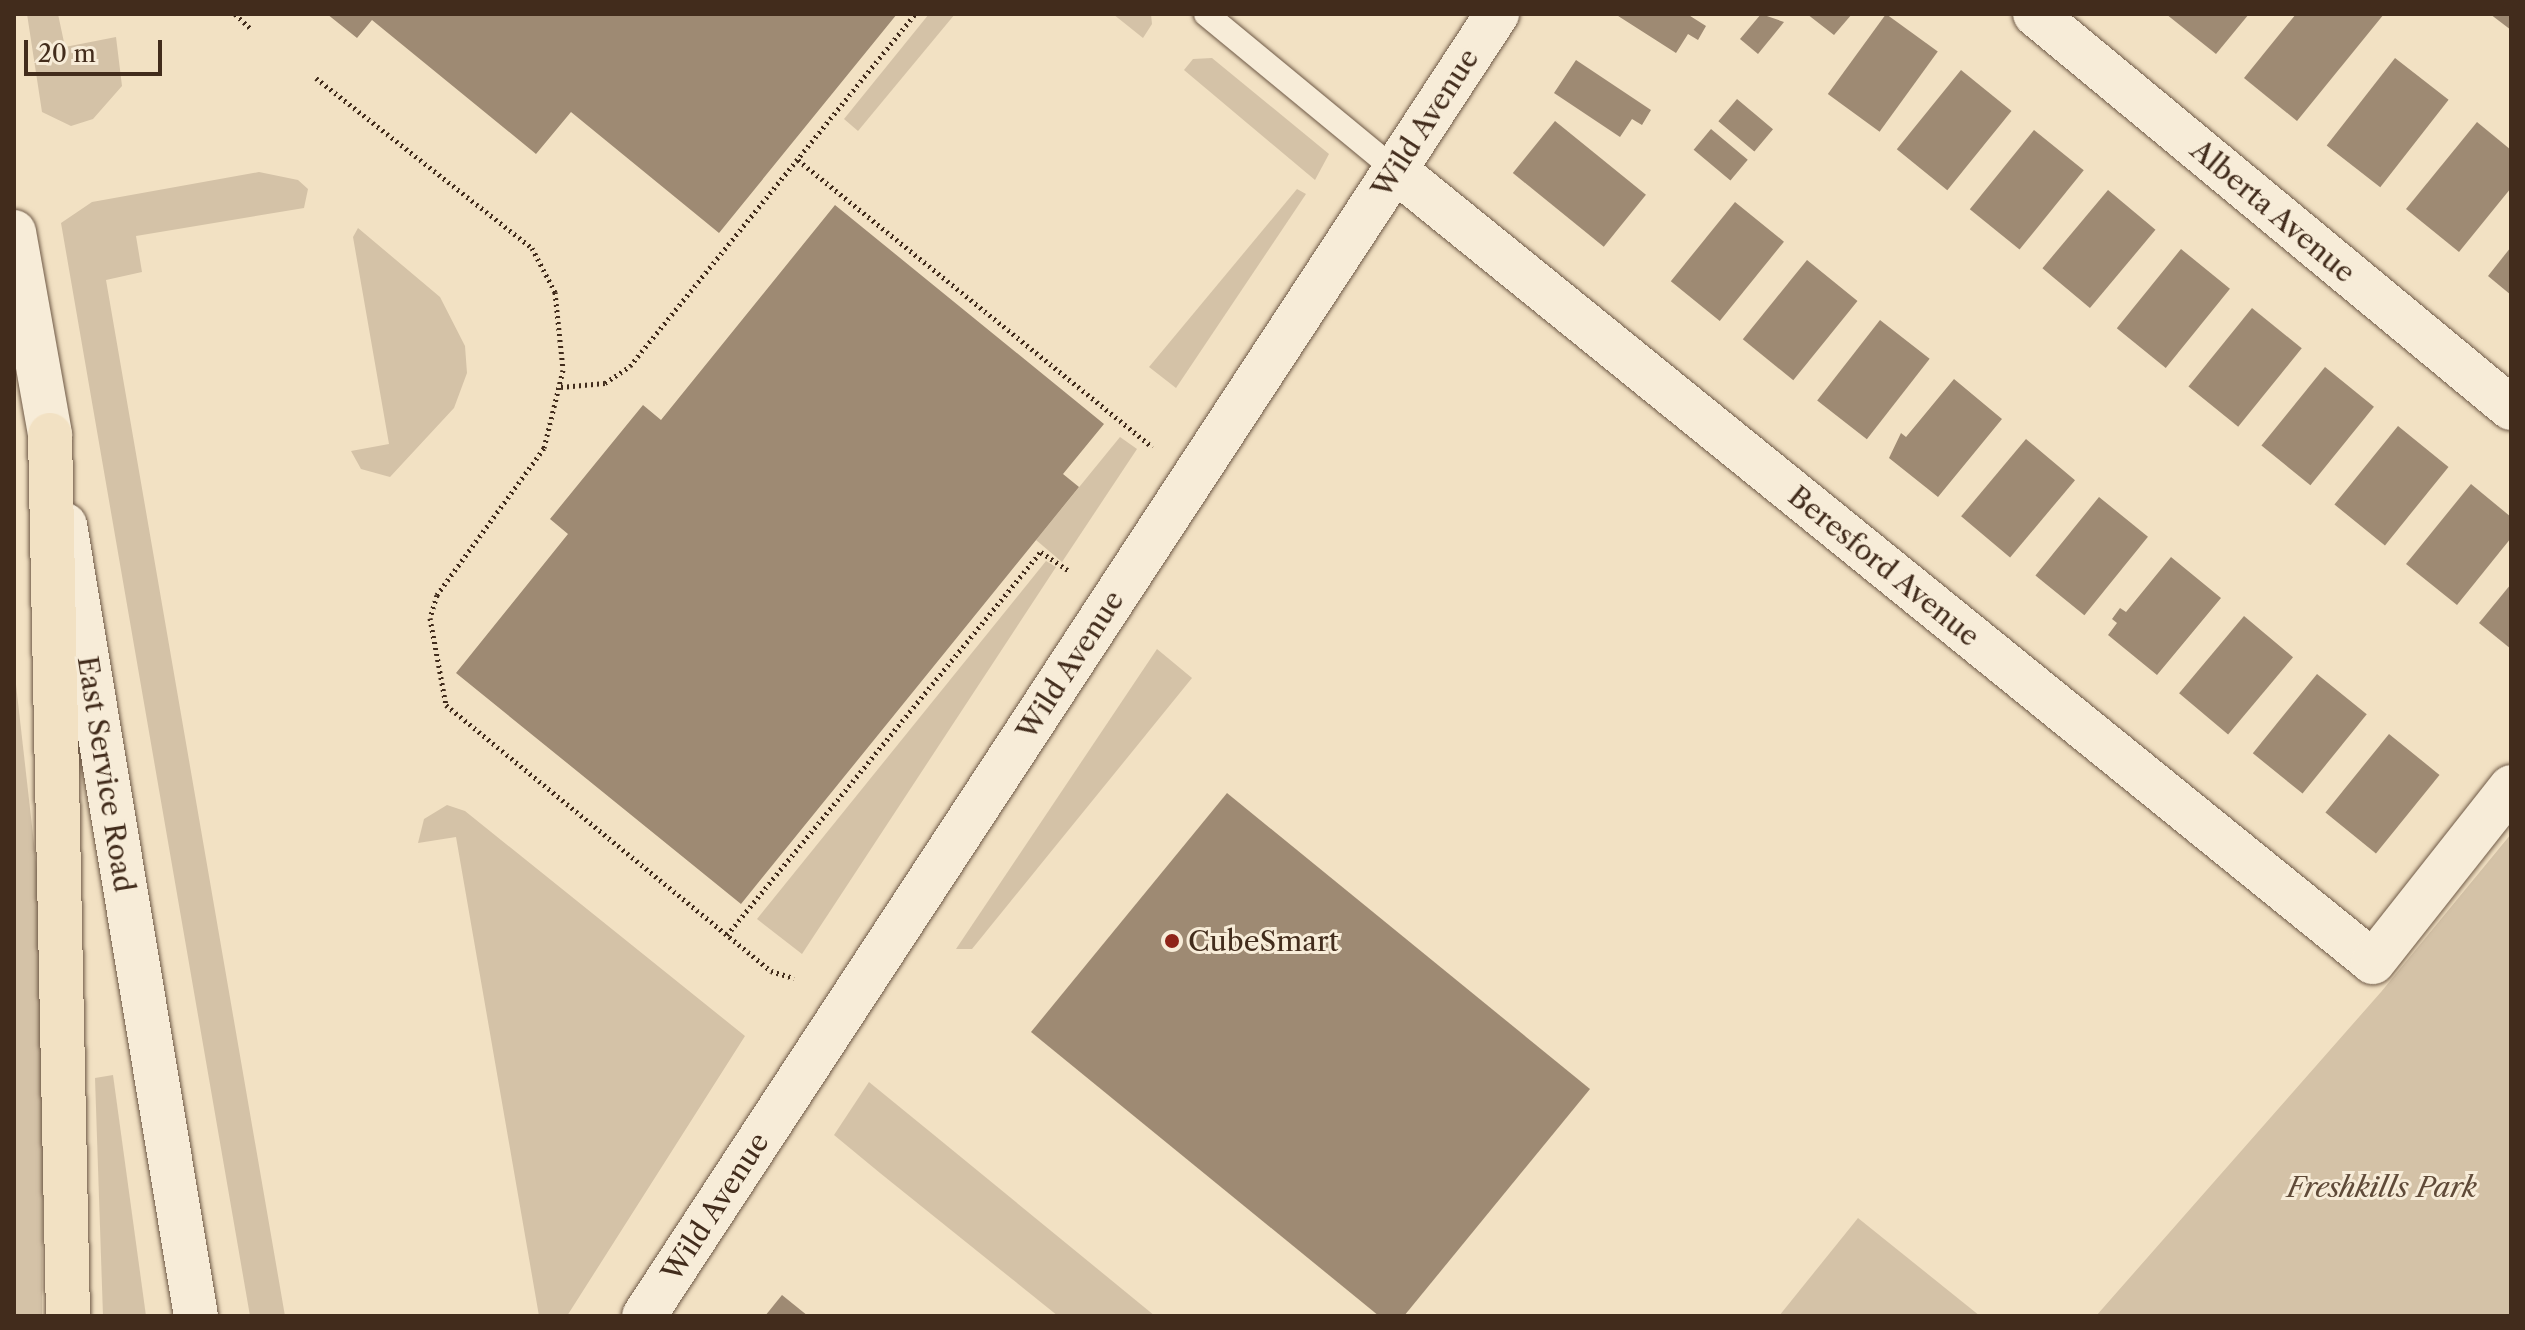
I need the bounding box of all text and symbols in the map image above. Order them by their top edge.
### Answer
scale bar [28,24,166,74]
text: 20 m [38,39,96,68]
street label: Wild Avenue [1364,42,1486,204]
street label: Alberta Avenue [2184,132,2362,290]
street label: Beresford Avenue [1781,478,1987,654]
street label: Wild Avenue [1009,584,1131,746]
street label: East Service Road [71,654,141,894]
place label: CubeSmart [1188,924,1339,958]
marker: CubeSmart [1163,932,1181,950]
street label: Wild Avenue [654,1126,776,1288]
park label: Freshkills Park [2287,1170,2477,1204]

